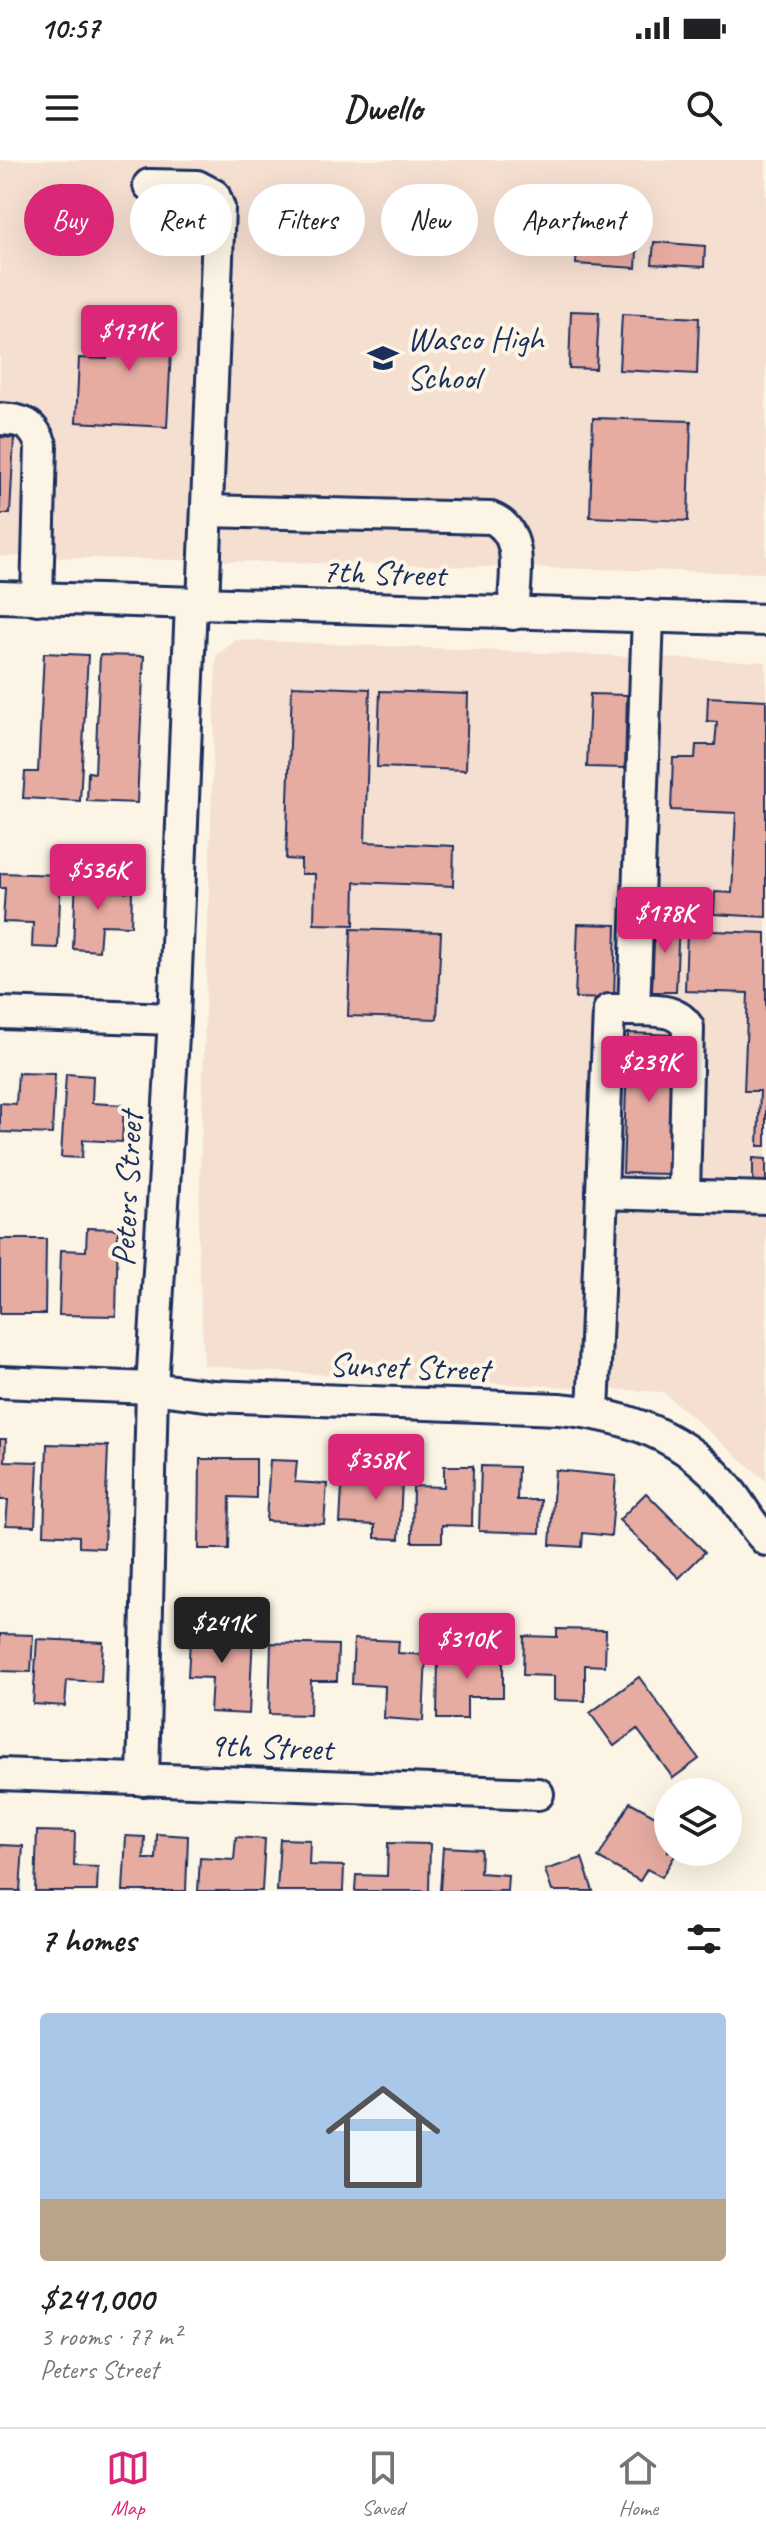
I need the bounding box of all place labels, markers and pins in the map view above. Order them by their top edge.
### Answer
pin: $171K [73,305,185,373]
place label: Wasco High School [407,317,546,399]
school or university icon: Wasco High School [366,341,400,375]
pin: $536K [42,844,154,912]
pin: $178K [609,887,721,955]
pin: $239K [593,1036,705,1104]
pin: $358K [320,1434,432,1502]
pin: $241K [166,1597,278,1665]
pin: $310K [411,1613,523,1681]

